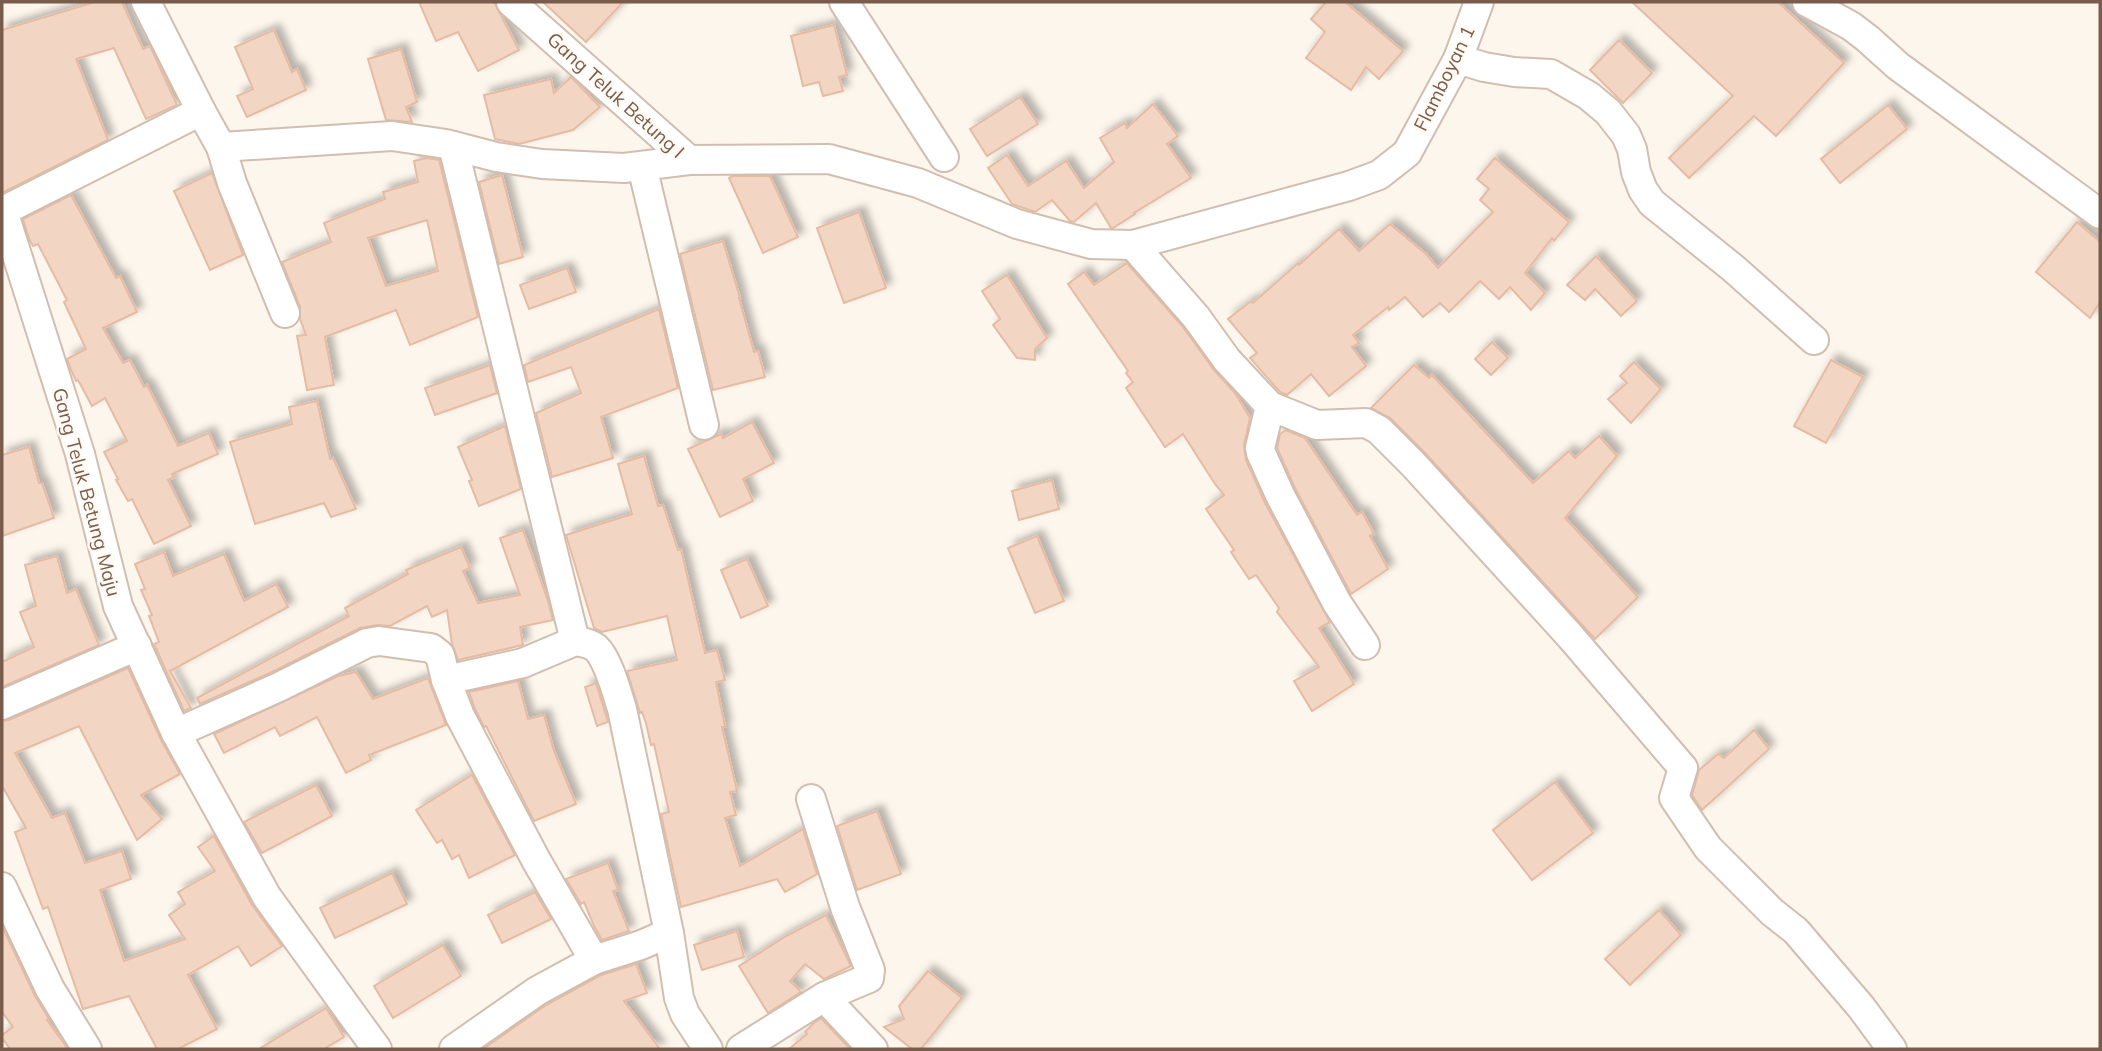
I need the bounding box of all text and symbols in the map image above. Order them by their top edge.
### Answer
street label: Flamboyan 1 [1408,21,1480,135]
street label: Gang Teluk Betung I [542,27,690,163]
street label: Gang Teluk Betung Maju [48,385,126,599]

